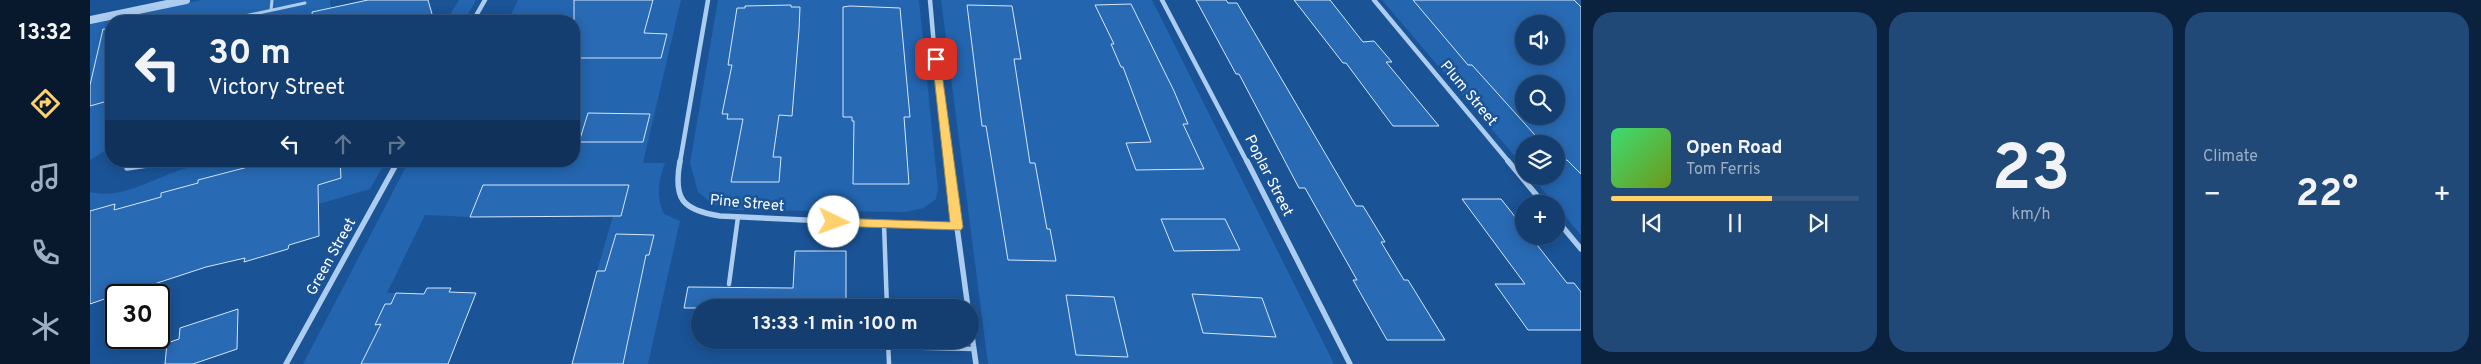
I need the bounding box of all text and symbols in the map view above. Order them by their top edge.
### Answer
map controls [1515,15,1565,245]
button: sound [1515,15,1565,65]
text: 13:32 [18,20,72,47]
text: 30 m [208,32,291,76]
icon: left [125,35,190,100]
pin [915,38,957,80]
icon: arrive [922,45,950,73]
street label: Plum Street [1435,57,1501,131]
text: Victory Street [208,75,345,102]
button: search [1515,75,1565,125]
icon: directions [28,86,63,121]
icon: left [276,130,304,158]
icon: ahead [329,130,357,158]
icon: right [382,130,410,158]
text: 23 [1992,131,2070,213]
street label: Poplar Street [1239,132,1297,220]
button: layers [1515,135,1565,185]
text: Open Road [1686,136,1782,160]
text: Climate [2203,147,2258,167]
icon: music [28,160,63,195]
text: Tom Ferris [1686,160,1760,180]
text: 22° [2296,171,2358,220]
text: − [2203,178,2221,214]
text: + [2433,178,2451,214]
street label: Pine Street [709,191,785,217]
position arrow [807,195,859,247]
button: + [1515,195,1565,245]
text: km/h [2012,205,2050,225]
icon: previous [1638,209,1666,237]
icon: pause [1721,209,1749,237]
icon: next [1804,209,1832,237]
street label: Green Street [303,215,361,299]
icon: phone [28,235,63,270]
speed limit sign: 30 [105,284,170,349]
icon: climate [28,309,63,344]
text: 13:33 · 1 min · 100 m [752,312,918,336]

